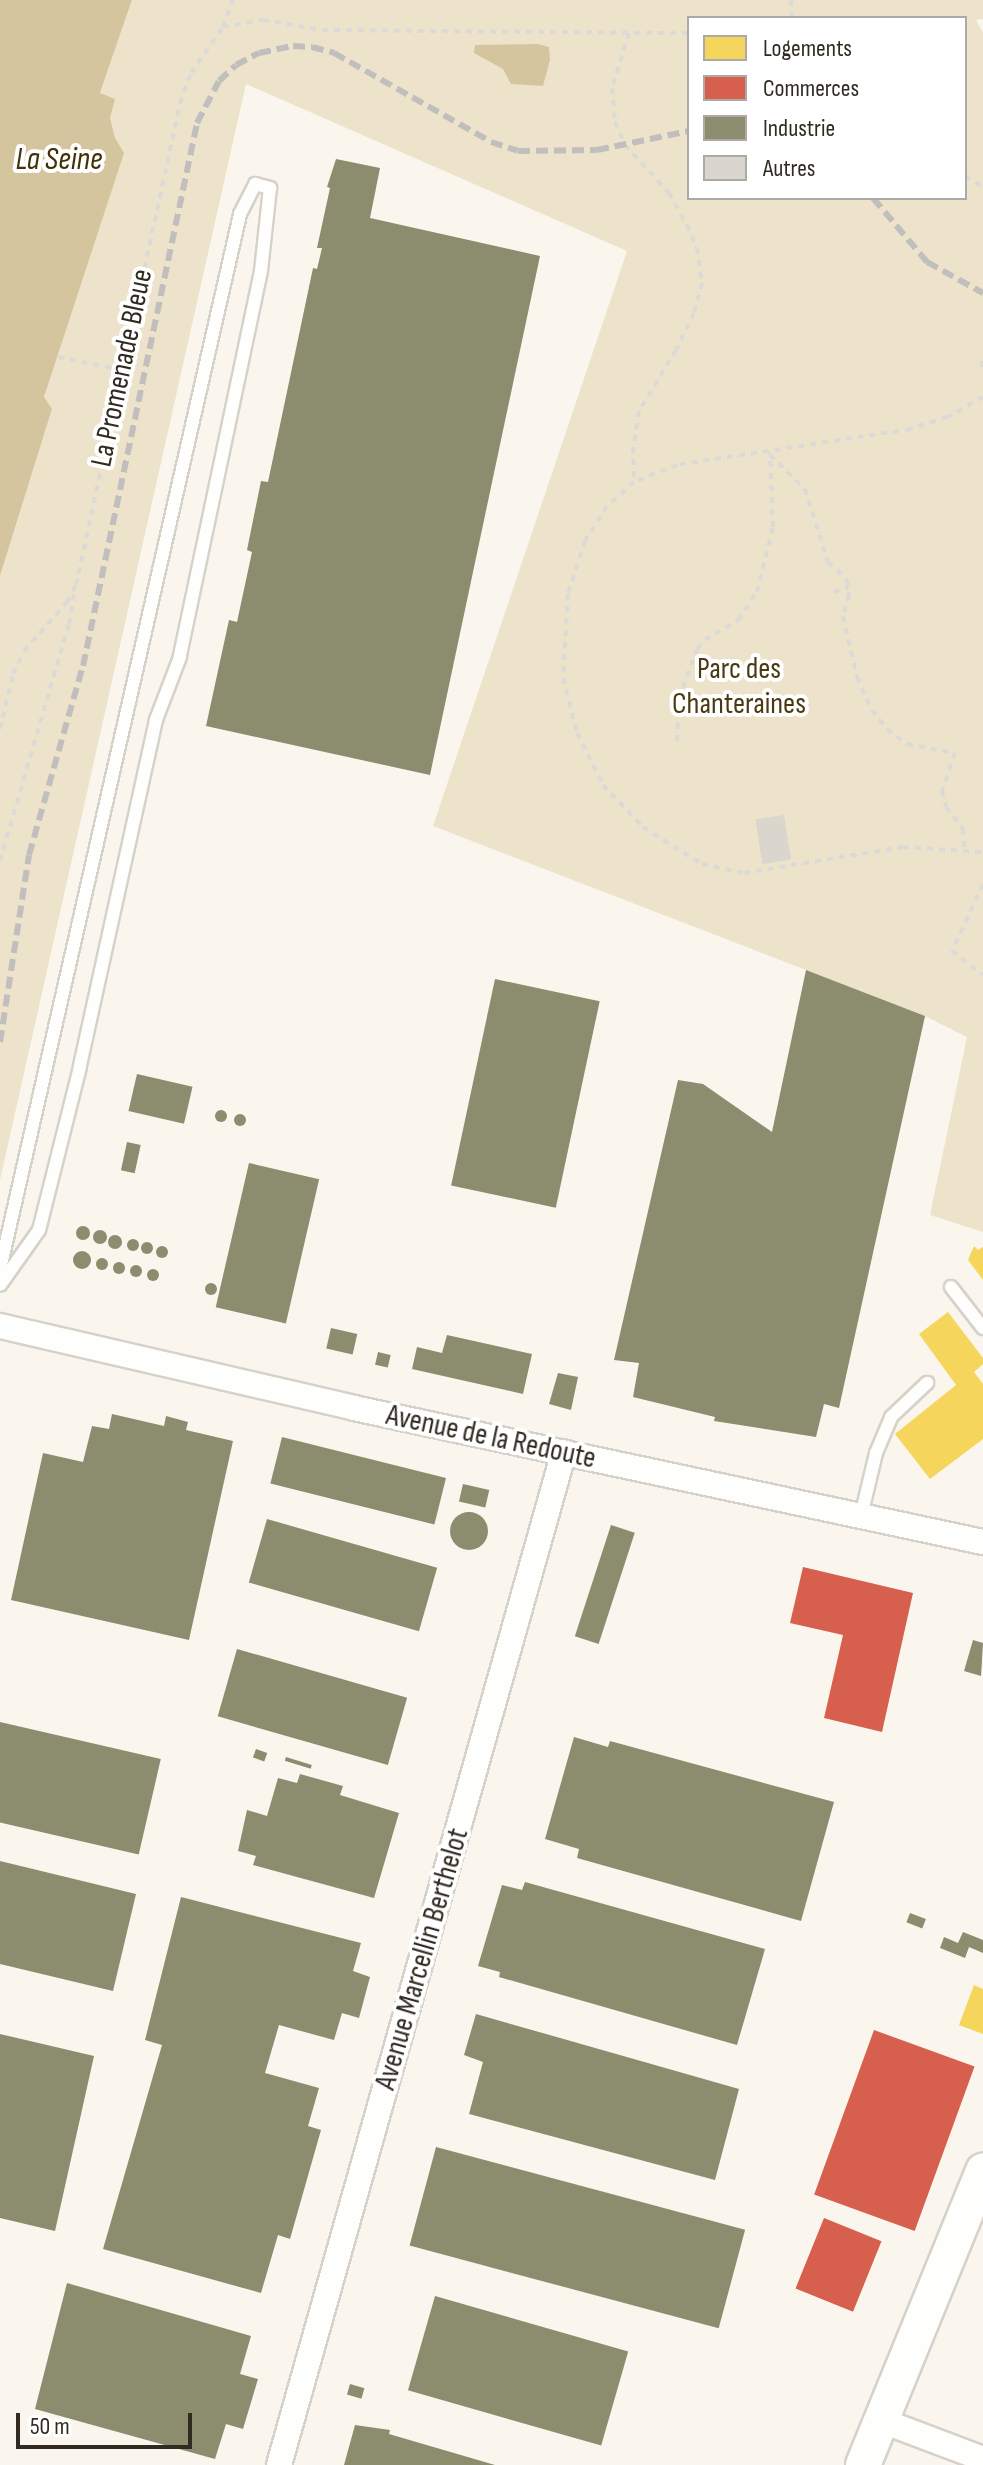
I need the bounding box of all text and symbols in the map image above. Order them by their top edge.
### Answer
legend [687,16,967,200]
text: Logements [763,34,852,63]
text: Commerces [763,74,859,103]
text: Industrie [763,114,835,143]
water label: La Seine [16,141,102,179]
text: Autres [763,154,815,183]
street label: La Promenade Bleue [83,266,161,470]
park label: Parc des Chanteraines [672,651,806,722]
street label: Avenue de la Redoute [383,1397,599,1477]
street label: Avenue Marcellin Berthelot [367,1824,477,2094]
scale bar [20,2397,196,2447]
text: 50 m [30,2412,70,2441]

